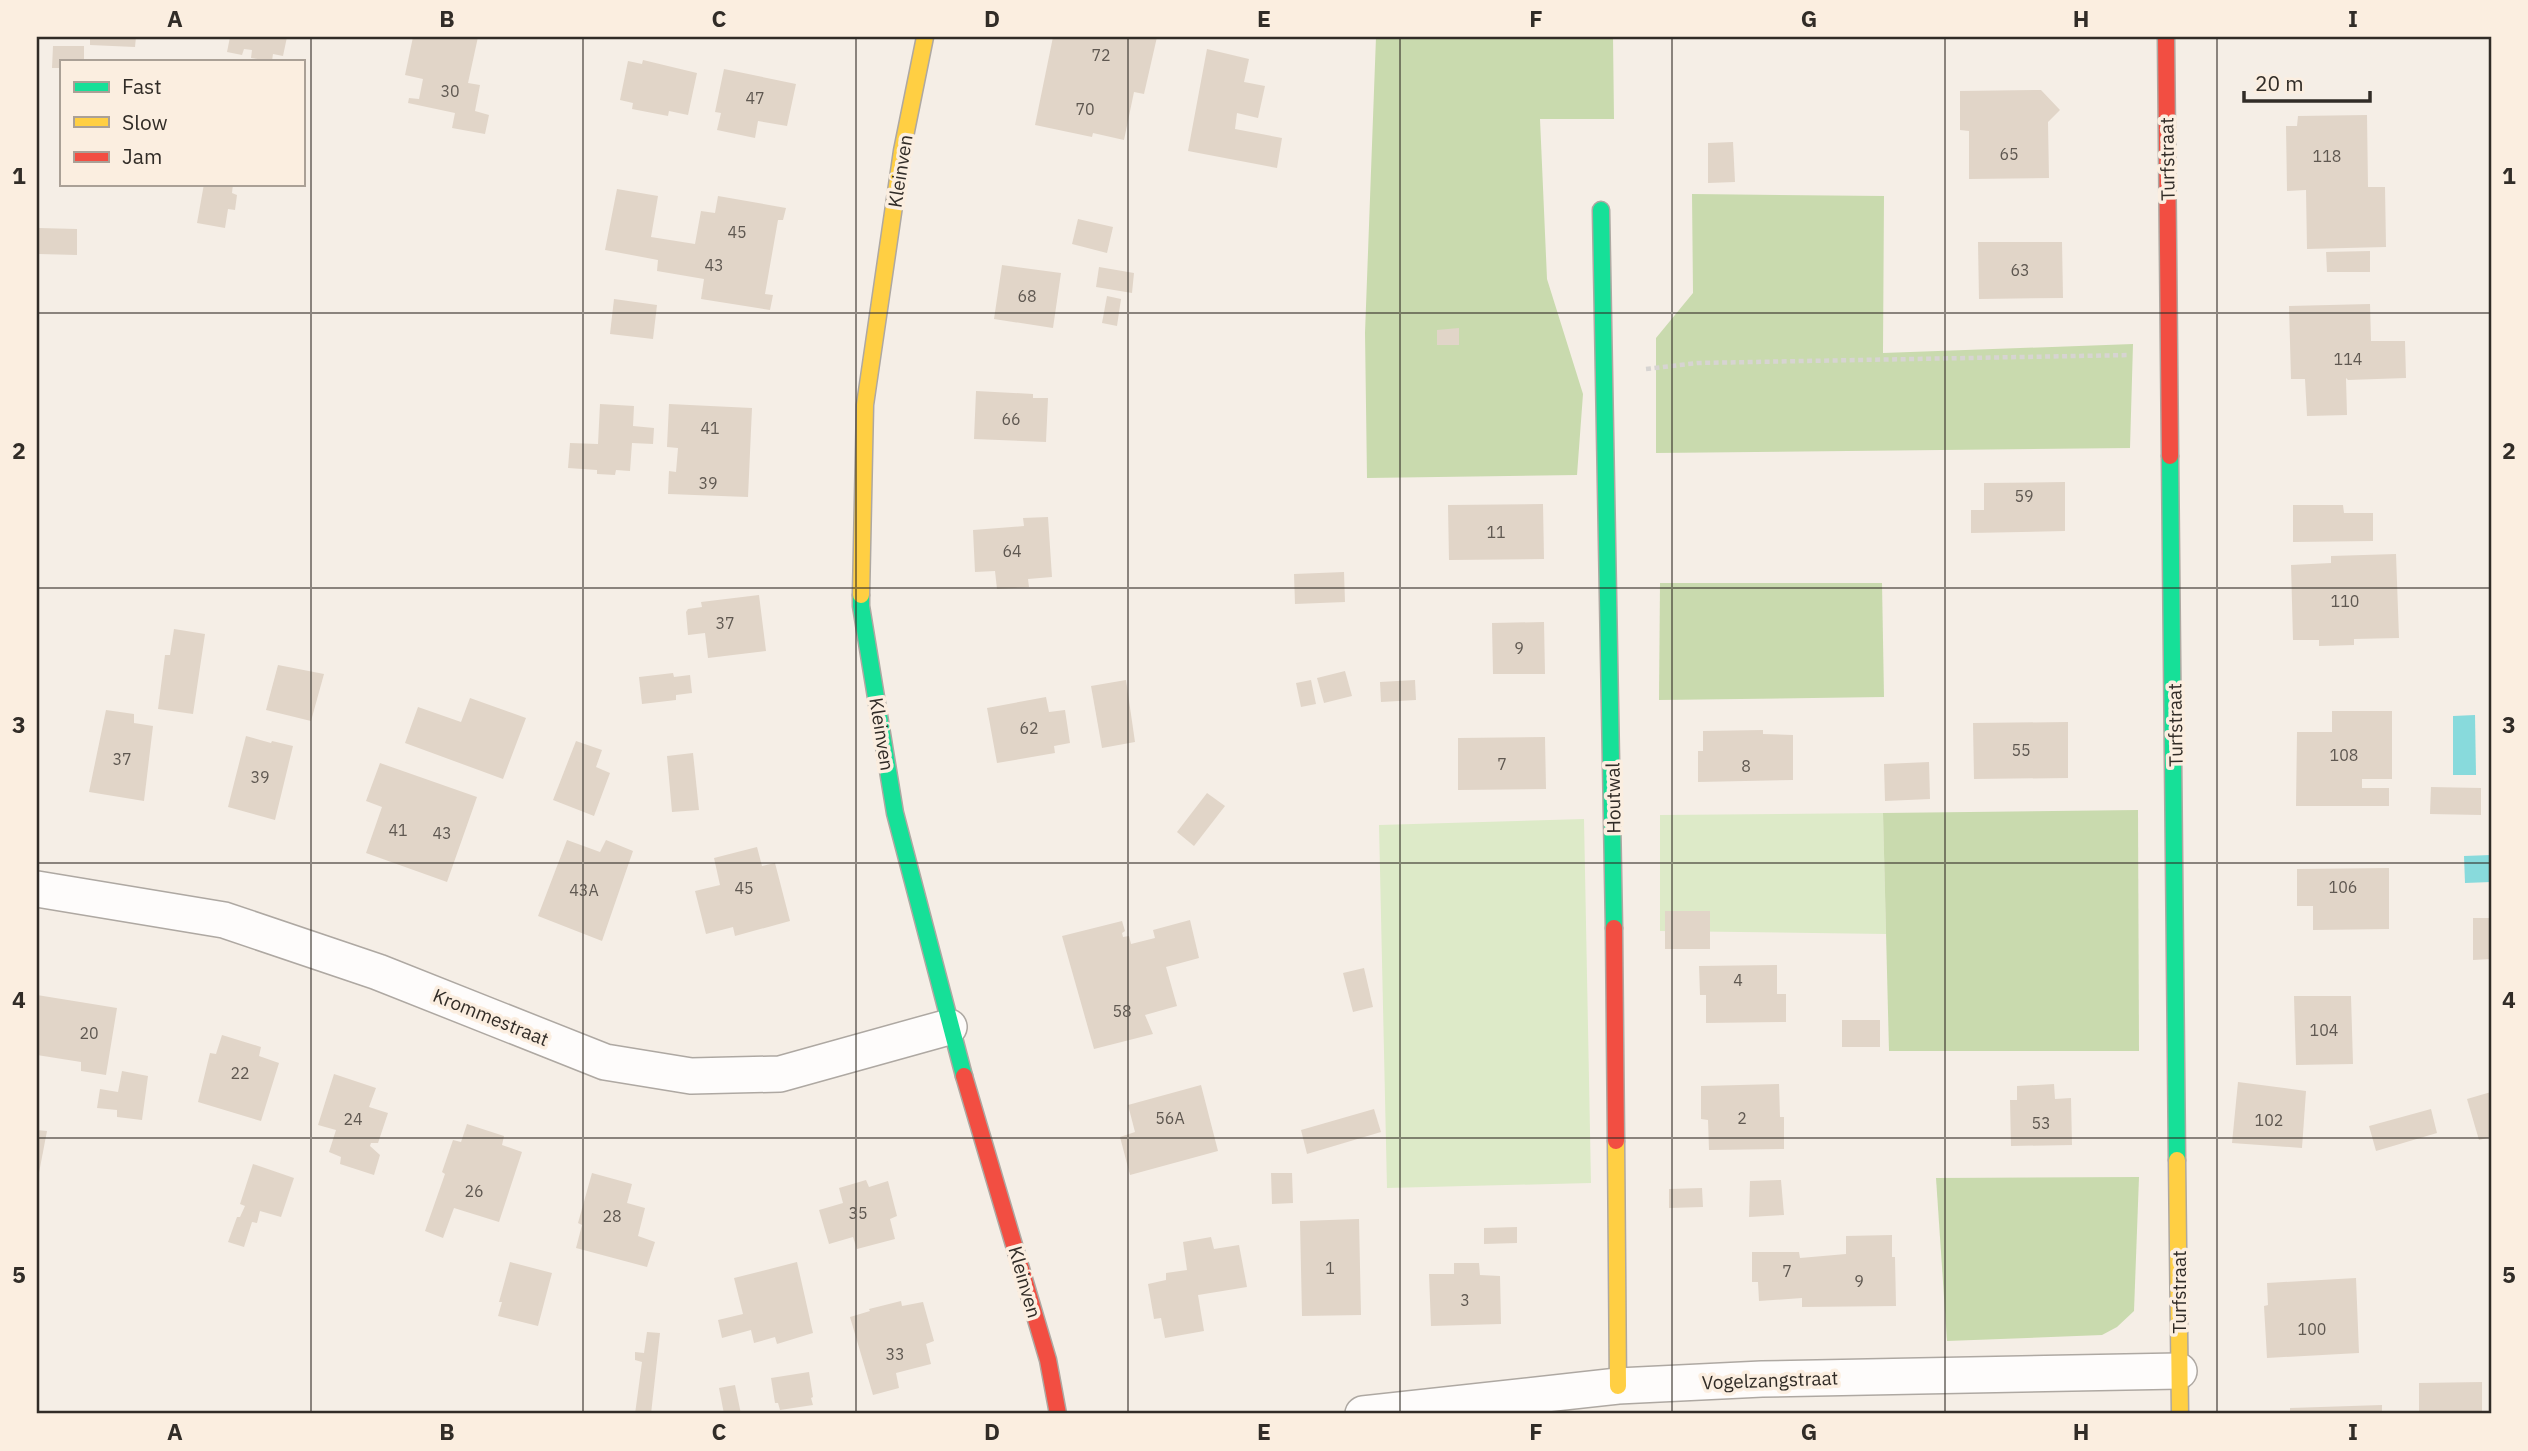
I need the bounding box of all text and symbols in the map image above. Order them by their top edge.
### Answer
text: A [167,3,183,33]
text: B [439,3,455,33]
text: C [712,3,727,33]
text: D [984,3,1000,33]
text: E [1257,3,1271,33]
text: F [1529,3,1543,33]
text: G [1801,3,1817,33]
text: H [2073,3,2089,33]
text: I [2348,3,2358,33]
house number: 72 [1091,45,1111,65]
legend [60,60,304,186]
scale bar [2244,60,2370,104]
text: 20 m [2255,69,2304,97]
text: Fast [122,72,162,100]
house number: 30 [440,81,460,101]
house number: 47 [745,88,765,108]
house number: 70 [1075,99,1095,119]
text: Slow [122,108,168,136]
street label: Turfstraat [2154,117,2180,201]
street label: Kleinven [882,133,918,209]
text: Jam [122,142,162,170]
house number: 65 [1999,144,2019,164]
house number: 118 [2313,146,2341,166]
text: 1 [12,160,26,190]
text: 1 [2502,160,2516,190]
house number: 45 [727,222,747,242]
house number: 43 [704,255,724,275]
house number: 63 [2010,260,2030,280]
house number: 68 [1017,286,1037,306]
house number: 114 [2334,349,2362,369]
house number: 66 [1001,409,1021,429]
house number: 41 [700,418,720,438]
text: 2 [12,435,26,465]
text: 2 [2502,435,2516,465]
house number: 39 [698,473,718,493]
house number: 59 [2014,486,2034,506]
house number: 11 [1486,522,1506,542]
house number: 64 [1002,541,1022,561]
house number: 110 [2331,591,2359,611]
house number: 37 [715,613,735,633]
house number: 9 [1514,638,1524,658]
street label: Turfstraat [2162,683,2188,767]
street label: Kleinven [864,696,900,772]
text: 3 [12,709,26,739]
text: 3 [2502,709,2516,739]
house number: 62 [1019,718,1039,738]
house number: 55 [2011,740,2031,760]
house number: 108 [2330,745,2358,765]
house number: 37 [112,749,132,769]
house number: 7 [1497,754,1507,774]
house number: 8 [1741,756,1751,776]
street label: Houtwal [1600,762,1626,834]
house number: 39 [250,767,270,787]
house number: 41 [388,820,408,840]
house number: 43 [432,823,452,843]
house number: 106 [2329,877,2357,897]
house number: 45 [734,878,754,898]
house number: 43A [569,880,599,900]
house number: 4 [1733,970,1743,990]
street label: Krommestraat [430,983,552,1051]
text: 4 [12,984,26,1014]
text: 4 [2502,984,2516,1014]
house number: 58 [1112,1001,1132,1021]
house number: 104 [2310,1020,2338,1040]
house number: 20 [79,1023,99,1043]
house number: 22 [230,1063,250,1083]
house number: 56A [1155,1108,1185,1128]
house number: 2 [1737,1108,1747,1128]
house number: 24 [343,1109,363,1129]
house number: 102 [2255,1110,2283,1130]
house number: 53 [2031,1113,2051,1133]
house number: 26 [464,1181,484,1201]
house number: 35 [848,1203,868,1223]
house number: 28 [602,1206,622,1226]
street label: Kleinven [1003,1243,1047,1321]
street label: Turfstraat [2167,1250,2191,1334]
house number: 1 [1325,1258,1335,1278]
text: 5 [12,1259,26,1289]
text: 5 [2502,1259,2516,1289]
house number: 7 [1782,1261,1792,1281]
house number: 9 [1854,1271,1864,1291]
house number: 3 [1460,1290,1470,1310]
house number: 100 [2298,1319,2326,1339]
house number: 33 [885,1344,905,1364]
street label: Vogelzangstraat [1701,1366,1839,1394]
text: A [167,1416,183,1446]
text: B [439,1416,455,1446]
text: C [712,1416,727,1446]
text: D [984,1416,1000,1446]
text: E [1257,1416,1271,1446]
text: F [1529,1416,1543,1446]
text: G [1801,1416,1817,1446]
text: H [2073,1416,2089,1446]
text: I [2348,1416,2358,1446]

